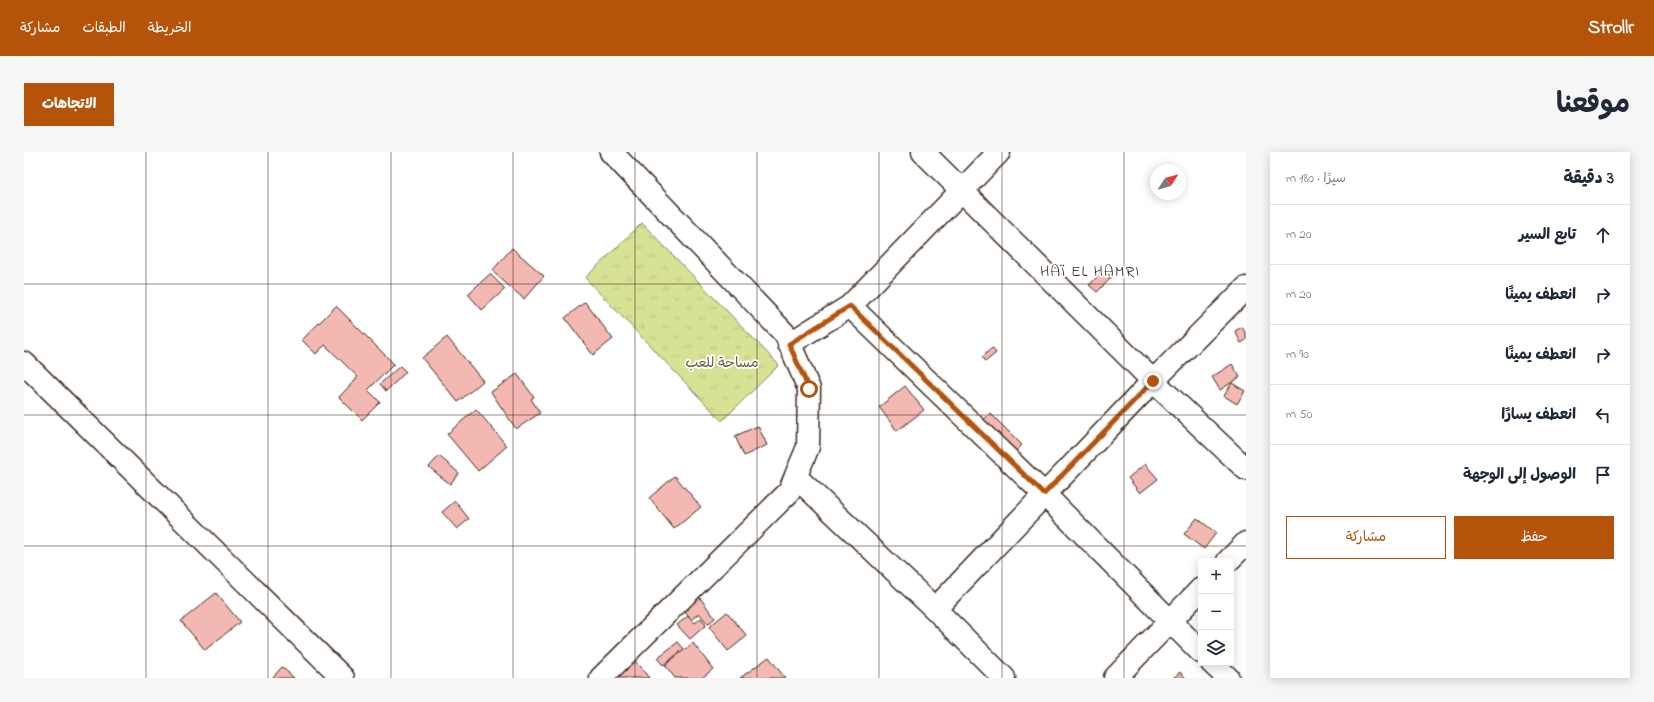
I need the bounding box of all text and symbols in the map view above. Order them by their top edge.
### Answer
text: Strollr [1588,15,1634,42]
text: مشاركة [20,18,60,39]
text: الطبقات [82,18,126,39]
text: الخريطة [148,18,191,39]
button: الاتجاهات [24,83,114,126]
text: موقعنا [1556,85,1630,126]
north arrow [1150,164,1186,200]
text: 3 دقيقة [1564,166,1614,191]
text: سيرًا · 180 m [1286,169,1346,188]
text: تابع السير [1519,224,1576,246]
icon: ahead [1592,224,1614,246]
text: 20 m [1286,225,1311,244]
district label: HAÏ EL HAMRI [1040,260,1140,284]
text: انعطف يمينًا [1505,284,1576,306]
icon: right [1592,284,1614,306]
text: 20 m [1286,285,1311,304]
text: انعطف يمينًا [1505,344,1576,366]
icon: right [1592,344,1614,366]
text: 90 m [1286,345,1309,364]
park label: مساحة للعب [685,353,759,374]
route end [1144,372,1162,390]
route start [800,380,818,398]
text: انعطف يسارًا [1501,404,1576,426]
icon: left [1592,404,1614,426]
text: 50 m [1286,405,1312,424]
text: الوصول إلى الوجهة [1463,464,1576,486]
icon: arrive [1592,464,1614,486]
button: مشاركة [1286,516,1446,559]
button: حفظ [1454,516,1614,559]
map controls [1198,558,1234,666]
button: + [1198,558,1234,594]
button: − [1198,594,1234,630]
button: layers [1198,630,1234,666]

